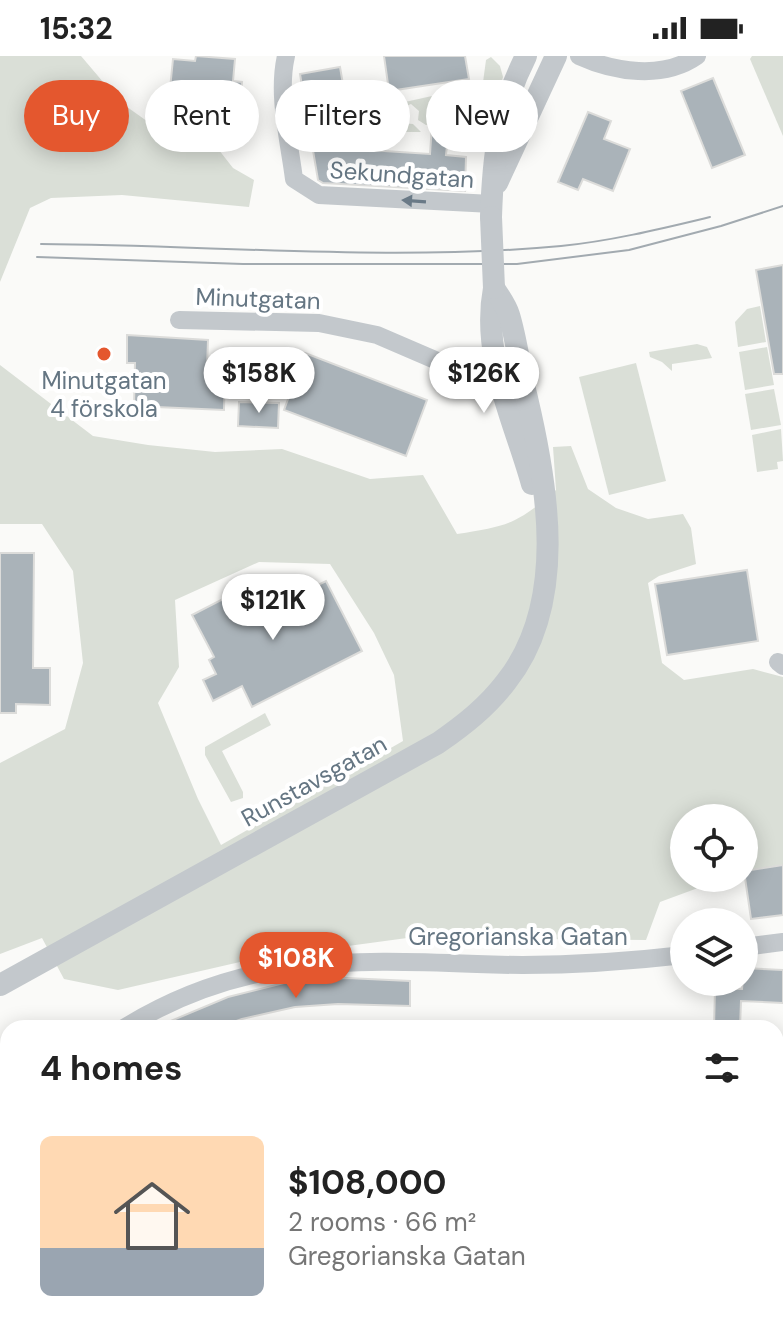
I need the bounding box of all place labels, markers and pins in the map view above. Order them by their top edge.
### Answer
marker: Minutgatan 4 förskola [95,345,113,363]
pin: $158K [203,347,315,415]
pin: $126K [428,347,540,415]
place label: Minutgatan 4 förskola [41,365,167,424]
pin: $121K [217,574,329,642]
pin: $108K [240,932,352,1000]

